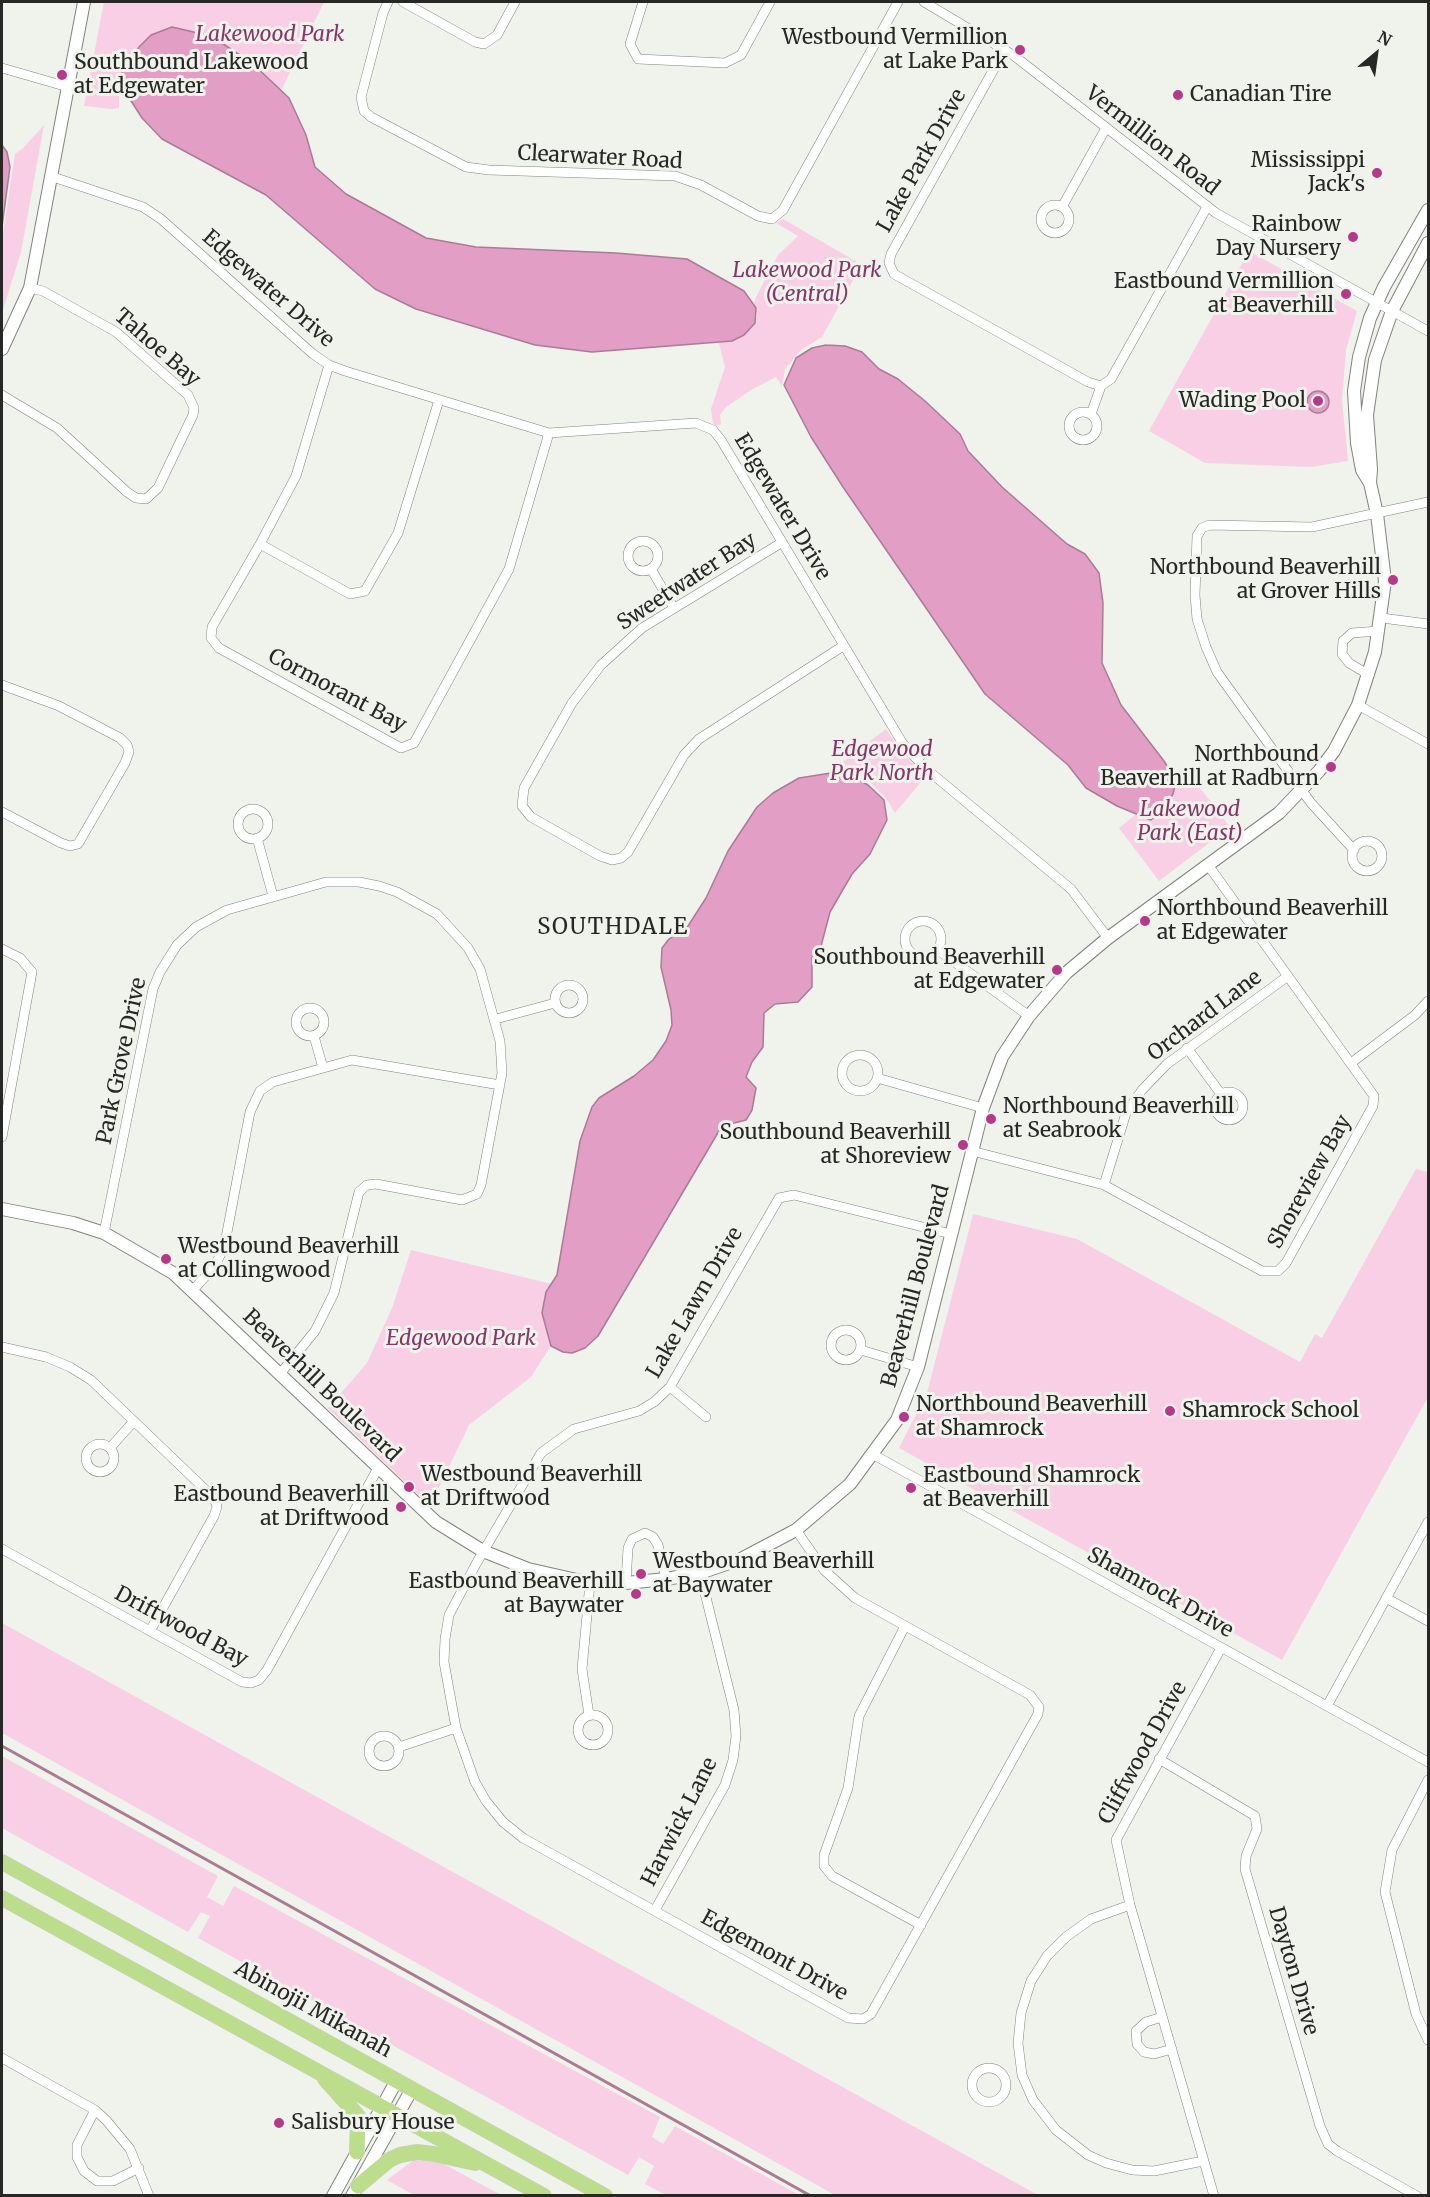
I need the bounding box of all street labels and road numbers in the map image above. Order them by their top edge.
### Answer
street label: Vermillion Road [1080,81,1224,201]
street label: Lake Park Drive [872,85,972,237]
street label: Clearwater Road [517,141,683,175]
street label: Edgewater Drive [197,225,339,353]
street label: Tahoe Bay [109,304,205,392]
street label: Edgewater Drive [728,429,836,585]
street label: Sweetwater Bay [613,528,761,636]
street label: Cormorant Bay [264,644,410,738]
street label: Orchard Lane [1143,965,1267,1067]
street label: Park Grove Drive [92,975,152,1147]
street label: Shoreview Bay [1263,1111,1357,1253]
street label: Beaverhill Boulevard [877,1182,955,1390]
street label: Lake Lawn Drive [642,1223,748,1383]
street label: Beaverhill Boulevard [237,1304,405,1468]
street label: Shamrock Drive [1083,1542,1237,1644]
street label: Driftwood Bay [110,1581,252,1673]
street label: Cliffwood Drive [1093,1677,1193,1829]
street label: Harwick Lane [637,1753,723,1891]
street label: Dayton Drive [1263,1904,1323,2038]
street label: Edgemont Drive [696,1905,852,2007]
street label: Abinojii Mikanah [230,1956,396,2064]

